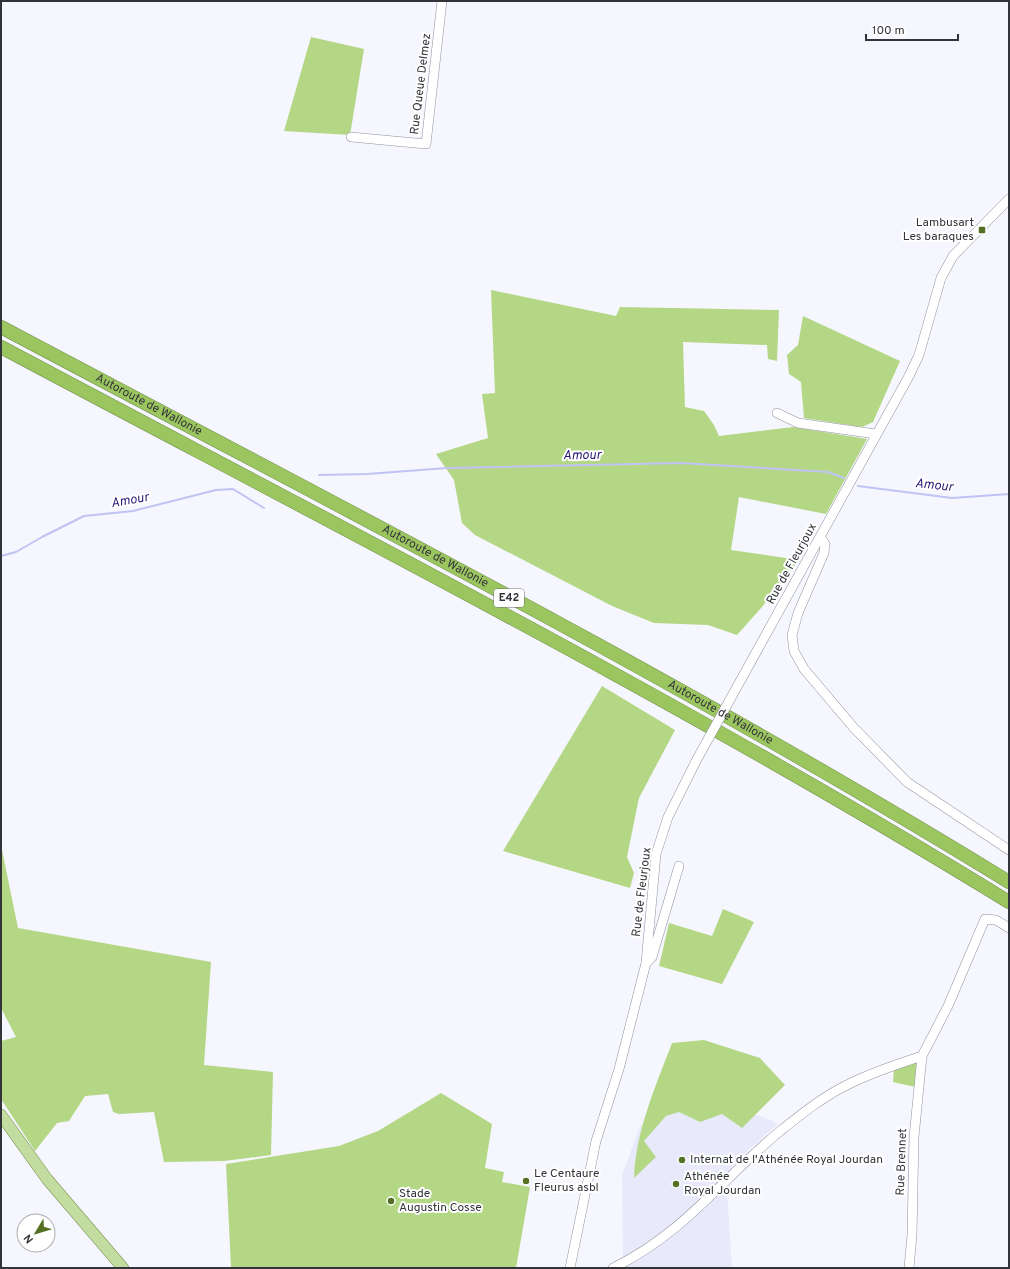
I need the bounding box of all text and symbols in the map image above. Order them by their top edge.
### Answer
scale bar [866,16,958,42]
text: 100 m [872,23,905,39]
street label: Rue Queue Delmez [407,32,435,136]
place label: Lambusart Les baraques [903,215,974,245]
marker: Lambusart Les baraques [977,225,987,235]
street label: Autoroute de Wallonie [92,370,205,440]
water label: Amour [563,448,602,464]
water label: Amour [914,476,955,496]
water label: Amour [110,490,151,512]
street label: Rue de Fleurjoux [763,521,821,607]
street label: Autoroute de Wallonie [379,522,491,592]
road number: E42 [494,589,524,607]
street label: Autoroute de Wallonie [664,677,776,749]
street label: Rue de Fleurjoux [629,846,655,938]
street label: Rue Brennet [893,1128,911,1196]
place label: Internat de l'Athénée Royal Jourdan [690,1152,883,1168]
marker: Internat de l'Athénée Royal Jourdan [677,1155,687,1165]
place label: Le Centaure Fleurus asbl [534,1166,599,1196]
place label: Athénée Royal Jourdan [684,1169,761,1199]
marker: Le Centaure Fleurus asbl [521,1176,531,1186]
marker: Athénée Royal Jourdan [671,1179,681,1189]
place label: Stade Augustin Cosse [399,1186,482,1216]
marker: Stade Augustin Cosse [386,1196,396,1206]
north arrow [16,1213,56,1253]
text: N [21,1231,37,1246]

